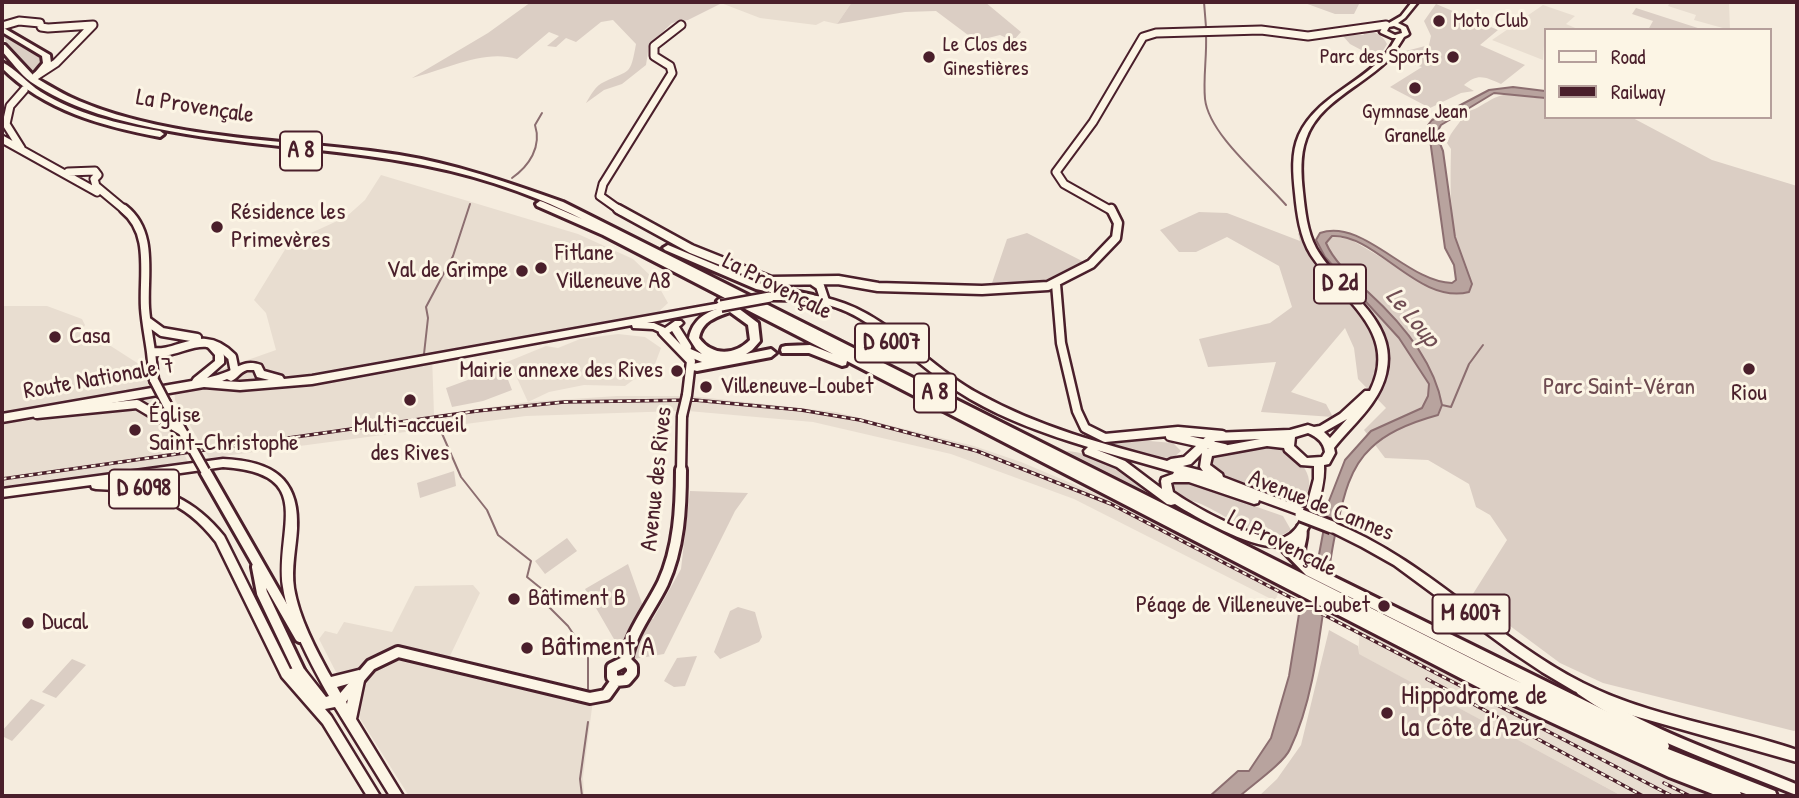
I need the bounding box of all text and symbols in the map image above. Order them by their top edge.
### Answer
place label: Moto Club [1453,8,1529,34]
marker: Moto Club [1431,13,1447,29]
legend [1544,28,1771,119]
place label: Le Clos des Ginestières [943,32,1029,82]
text: Road [1611,42,1645,71]
place label: Parc des Sports [1320,44,1439,70]
marker: Le Clos des Ginestières [921,49,937,65]
marker: Parc des Sports [1445,49,1461,65]
text: Railway [1611,77,1666,106]
marker: Gymnase Jean Granelle [1407,80,1423,96]
street label: La Provençale [134,83,256,131]
place label: Gymnase Jean Granelle [1362,99,1468,149]
road number: A 8 [280,132,322,170]
place label: Résidence les Primevères [231,199,345,255]
marker: Résidence les Primevères [209,219,225,235]
place label: Fitlane Villeneuve A8 [555,240,671,296]
street label: La Provençale [717,247,837,327]
place label: Val de Grimpe [386,257,508,285]
marker: Fitlane Villeneuve A8 [533,260,549,276]
marker: Val de Grimpe [514,263,530,279]
road number: D 2d [1314,264,1366,304]
water label: Le Loup [1378,282,1446,354]
place label: Casa [69,323,110,351]
road number: D 6007 [855,324,929,362]
marker: Casa [47,329,63,345]
street label: Route Nationale 7 [21,352,177,406]
place label: Mairie annexe des Rives [459,357,663,385]
marker: Riou [1741,361,1757,377]
marker: Mairie annexe des Rives [669,363,685,379]
place label: Villeneuve-Loubet [720,373,874,401]
road number: A 8 [914,374,956,412]
park label: Parc Saint-Véran [1543,374,1695,402]
marker: Villeneuve-Loubet [698,379,714,395]
place label: Riou [1731,380,1767,408]
marker: Multi-accueil des Rives [402,392,418,408]
place label: Église Saint-Christophe [149,402,299,458]
street label: Avenue des Rives [635,406,679,552]
place label: Multi-accueil des Rives [354,412,466,468]
marker: Église Saint-Christophe [127,422,143,438]
street label: Avenue de Cannes [1244,464,1398,548]
road number: D 6098 [109,470,179,509]
street label: La Provençale [1222,504,1342,584]
place label: Bâtiment B [528,585,626,613]
marker: Bâtiment B [506,591,522,607]
place label: Péage de Villeneuve-Loubet [1136,592,1370,620]
road number: M 6007 [1432,594,1510,634]
marker: Péage de Villeneuve-Loubet [1376,598,1392,614]
place label: Ducal [42,609,88,637]
marker: Ducal [20,615,36,631]
place label: Bâtiment A [541,631,655,665]
marker: Bâtiment A [519,640,535,656]
place label: Hippodrome de la Côte d'Azur [1401,680,1547,746]
marker: Hippodrome de la Côte d'Azur [1379,705,1395,721]

